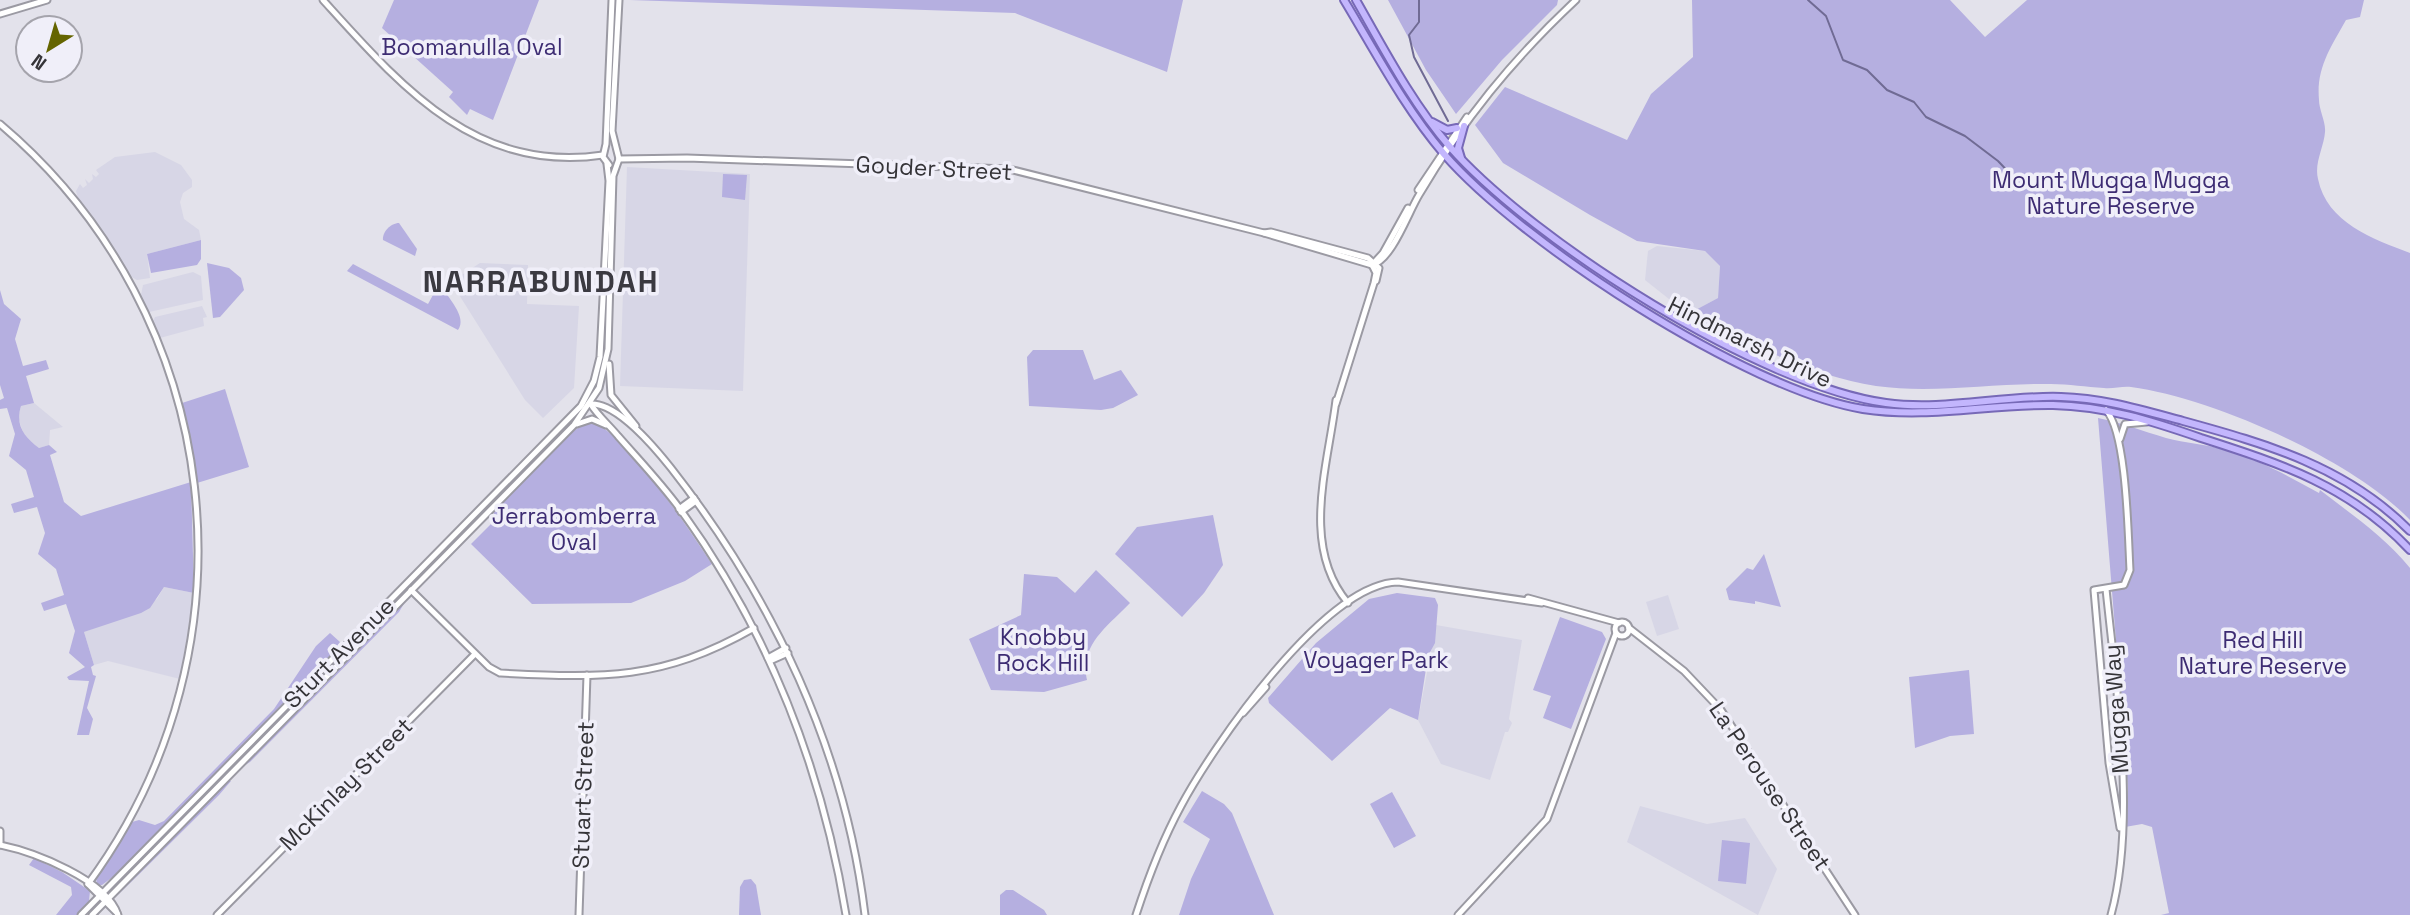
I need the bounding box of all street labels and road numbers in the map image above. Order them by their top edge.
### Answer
street label: Goyder Street [855,149,1013,187]
street label: Hindmarsh Drive [1663,289,1837,395]
street label: Sturt Avenue [277,591,401,715]
street label: Mugga Way [2097,643,2135,775]
street label: La Perouse Street [1702,696,1838,876]
street label: McKinlay Street [273,711,419,857]
street label: Stuart Street [565,721,601,869]

